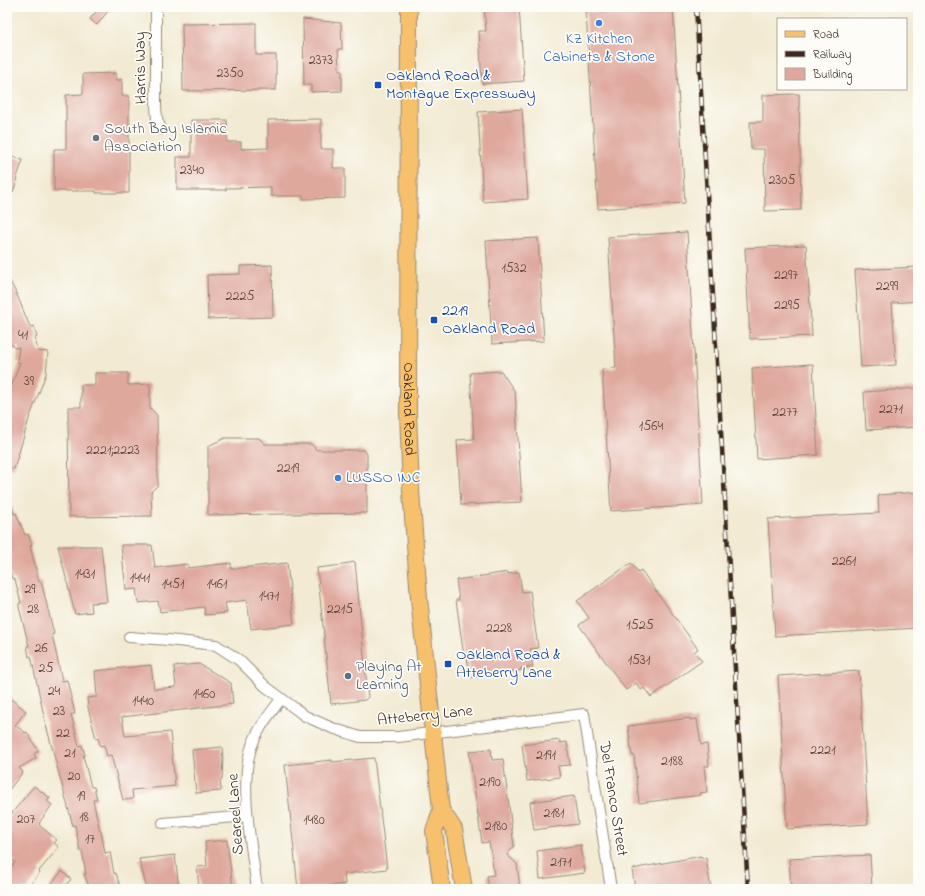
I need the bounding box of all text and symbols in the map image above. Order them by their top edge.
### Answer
marker: KZ Kitchen Cabinets & Stone [594,18,604,28]
legend [777,18,907,90]
text: Road [813,26,839,44]
place label: KZ Kitchen Cabinets & Stone [543,27,656,69]
street label: Harris Way [128,31,154,105]
text: Railway [813,46,852,65]
house number: 2373 [309,50,333,71]
house number: 2350 [217,63,243,84]
place label: Oakland Road & Montague Expressway [386,64,536,106]
text: Building [812,66,852,85]
marker: Oakland Road & Montague Expressway [373,80,383,90]
place label: South Bay Islamic Association [104,117,228,159]
marker: South Bay Islamic Association [91,133,101,143]
house number: 2340 [180,160,204,181]
house number: 2305 [769,170,795,191]
house number: 1532 [501,258,527,279]
house number: 2297 [774,265,798,286]
house number: 2299 [876,276,899,297]
house number: 2225 [226,286,254,307]
house number: 2295 [774,295,800,316]
place label: 2219 Oakland Road [442,299,535,341]
marker: 2219 Oakland Road [429,315,439,325]
house number: 41 [18,325,29,346]
street label: Oakland Road [396,362,422,456]
house number: 39 [24,371,35,392]
house number: 2271 [879,399,904,420]
house number: 2277 [772,402,798,423]
house number: 1564 [639,416,663,437]
house number: 2221;2223 [86,440,140,461]
house number: 2219 [277,458,300,479]
place label: LUSSO INC [346,466,421,490]
marker: LUSSO INC [333,473,343,483]
house number: 2261 [832,551,857,572]
house number: 1431 [75,564,96,585]
house number: 1441 [130,568,151,589]
house number: 1451 [162,574,185,595]
house number: 1461 [207,574,228,595]
house number: 29 [24,579,36,600]
house number: 1471 [259,586,280,607]
house number: 28 [27,599,39,620]
house number: 2215 [327,599,353,620]
house number: 1525 [626,615,654,636]
house number: 2228 [486,618,512,639]
house number: 26 [34,638,48,659]
place label: Oakland Road & Atteberry Lane [456,643,561,685]
house number: 1531 [628,650,651,671]
place label: Playing At Learning [356,655,422,697]
house number: 25 [39,658,53,679]
marker: Oakland Road & Atteberry Lane [443,659,453,669]
marker: Playing At Learning [343,671,353,681]
house number: 24 [48,681,61,702]
house number: 1460 [193,684,215,705]
house number: 1440 [132,691,154,712]
street label: Atteberry Lane [376,699,475,733]
house number: 23 [53,701,66,722]
house number: 22 [56,723,70,744]
street label: Del Franco Street [592,739,634,859]
house number: 2221 [810,740,836,761]
house number: 21 [64,743,76,764]
house number: 2191 [536,745,557,766]
house number: 2188 [661,751,683,772]
house number: 20 [67,766,81,787]
street label: Seareel Lane [221,772,251,856]
house number: 2190 [479,772,501,793]
house number: 19 [77,786,86,807]
house number: 2181 [543,803,565,824]
house number: 18 [79,807,89,828]
house number: 207 [17,809,36,830]
house number: 1480 [303,810,325,831]
house number: 2180 [485,816,507,837]
house number: 17 [85,829,95,850]
house number: 2171 [550,852,572,873]

